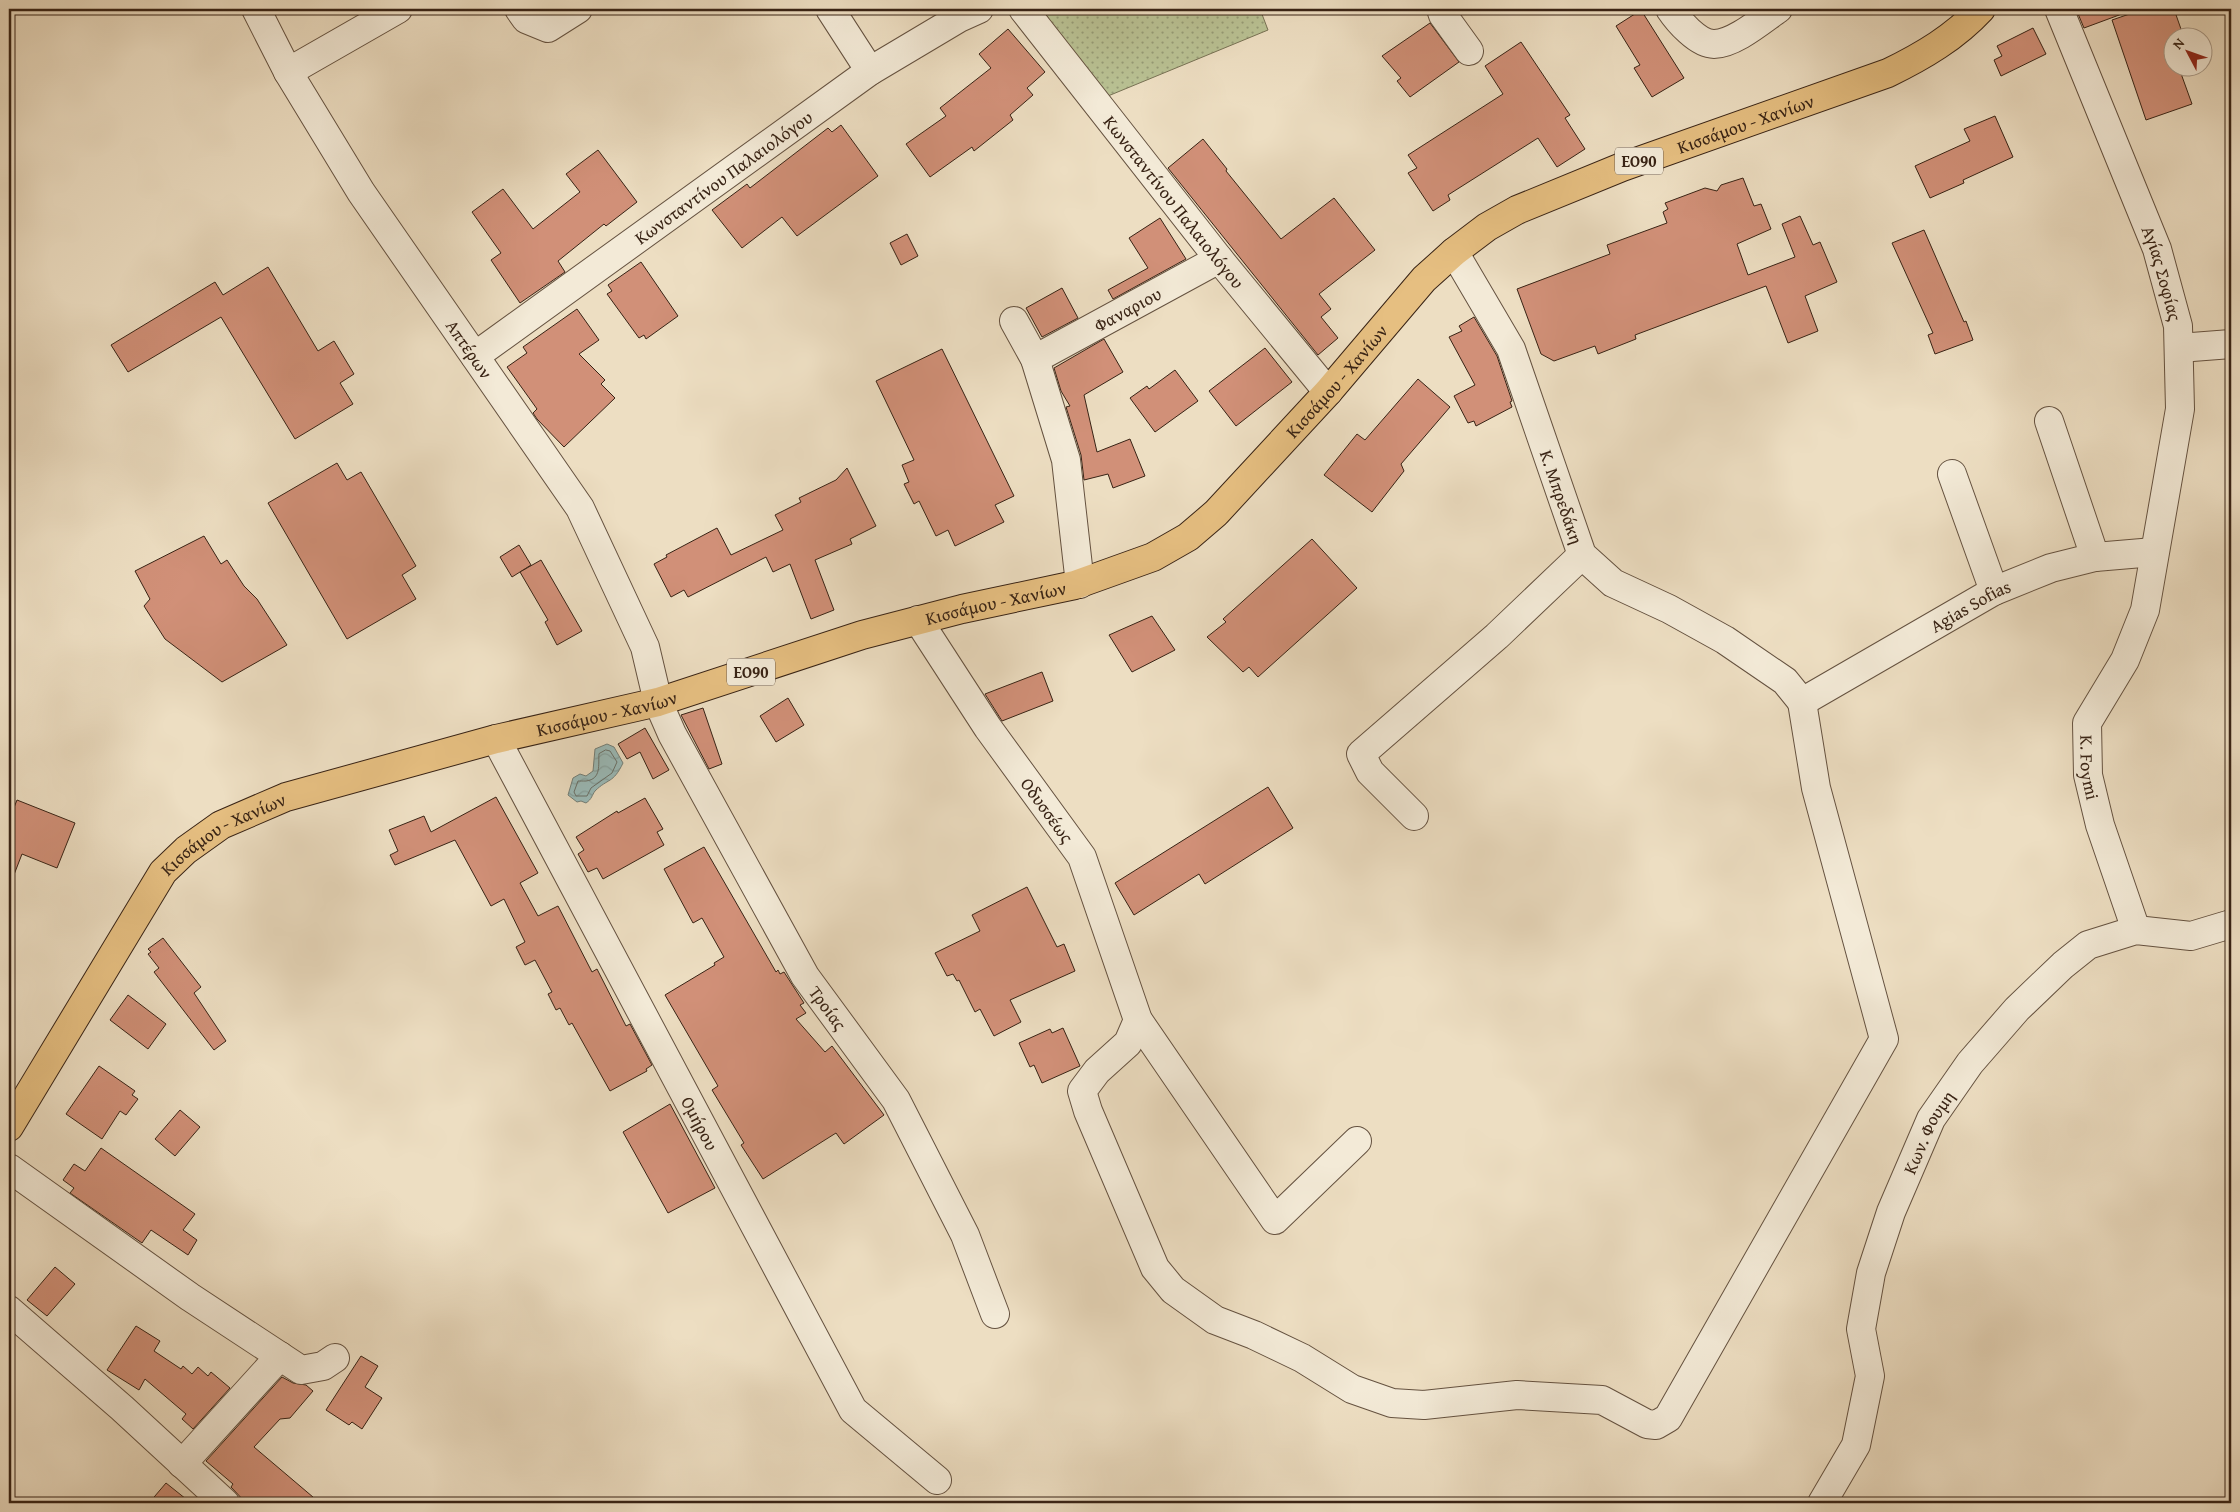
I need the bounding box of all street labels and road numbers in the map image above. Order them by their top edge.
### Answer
street label: Κισσάμου - Χανίων [1673,87,1818,160]
street label: Κωνσταντίνου Παλαιολόγου [628,103,818,251]
street label: Κωνσταντίνου Παλαιολόγου [1097,109,1251,294]
road number: ΕΟ90 [1615,148,1663,175]
street label: Αγίας Σοφίας [2135,221,2190,324]
street label: Φαναριου [1089,279,1166,338]
street label: Απτέρων [440,314,500,384]
street label: Κισσάμου - Χανίων [1279,318,1394,444]
street label: Κ. Μπρεδάκη [1533,446,1591,548]
street label: Agias Sofias [1925,572,2015,639]
street label: Κισσάμου - Χανίων [922,574,1069,631]
road number: ΕΟ90 [727,659,775,686]
street label: Κισσάμου - Χανίων [534,683,681,743]
street label: K. Foymi [2074,735,2107,802]
street label: Οδυσσέως [1015,772,1081,848]
street label: Κισσάμου - Χανίων [154,785,290,882]
street label: Τροίας [803,980,854,1036]
street label: Κων. Φουμη [1896,1084,1961,1178]
street label: Ομήρου [675,1091,726,1155]

